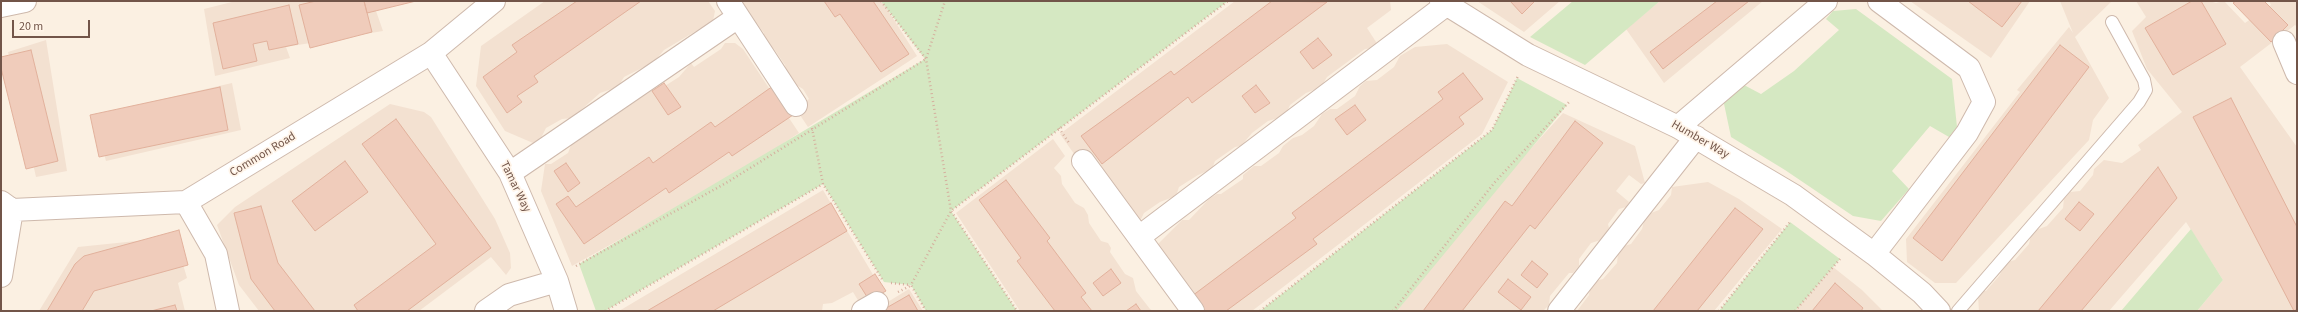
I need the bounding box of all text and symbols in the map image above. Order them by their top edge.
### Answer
scale bar [14,12,92,38]
text: 20 m [19,18,43,35]
street label: Humber Way [1669,118,1731,162]
street label: Common Road [227,130,299,180]
street label: Tamar Way [496,159,534,215]

